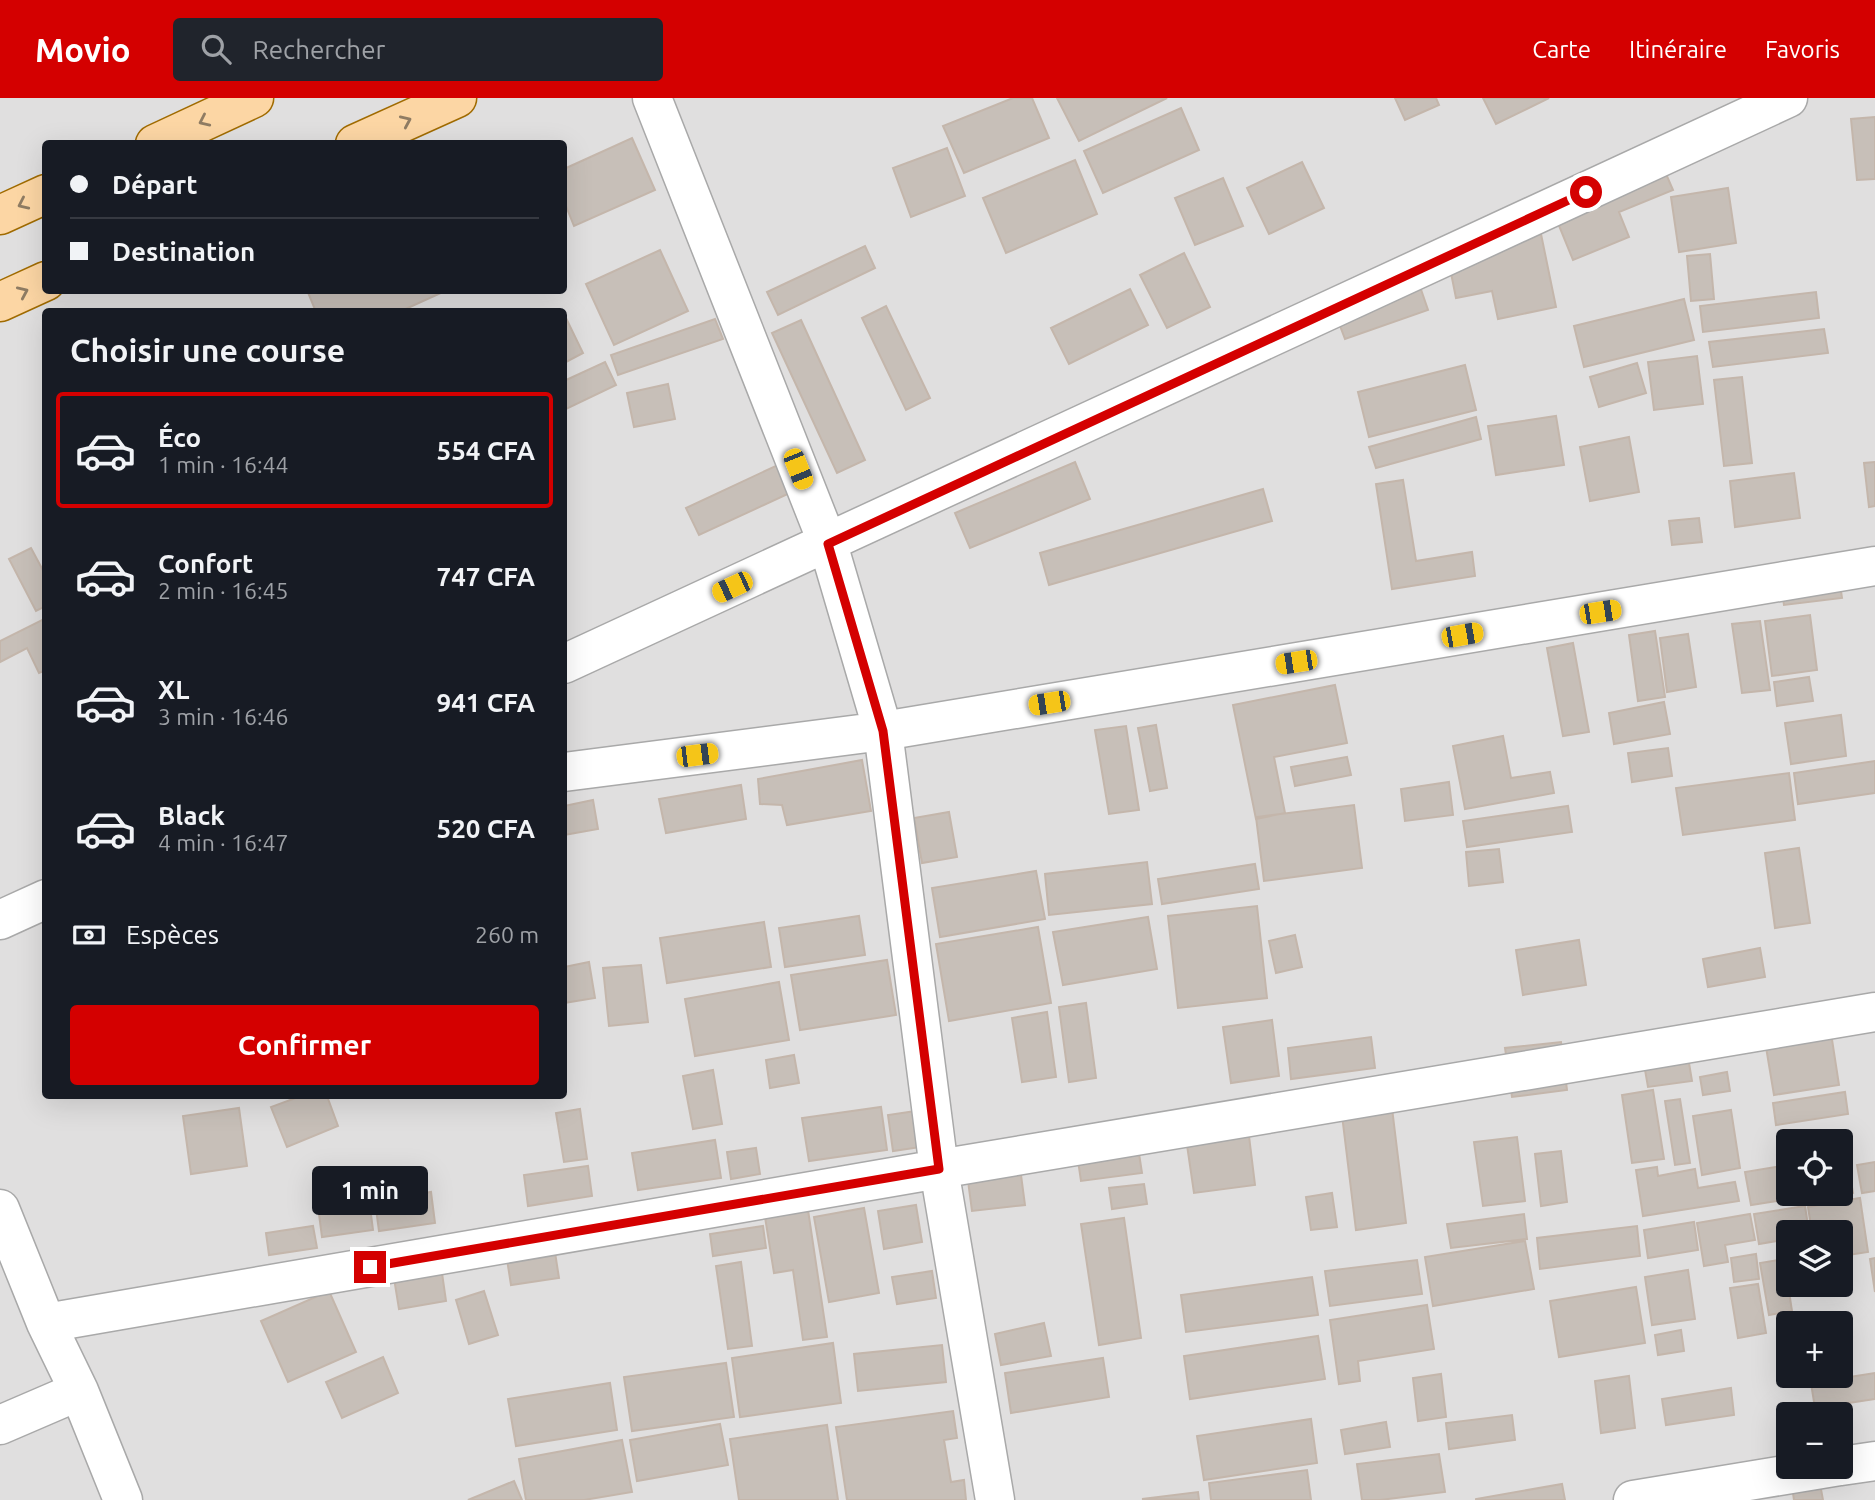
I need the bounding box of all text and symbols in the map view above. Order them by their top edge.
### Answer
search box [173,18,663,81]
icon: search [197,30,235,68]
text: Movio [35,31,131,68]
text: Rechercher [253,35,385,64]
text: Carte [1532,36,1591,63]
text: Itinéraire [1629,36,1727,63]
text: Favoris [1765,36,1840,63]
one-way arrow [199,113,212,127]
one-way arrow [398,115,411,129]
text: Départ [112,170,198,199]
route start [1570,176,1602,208]
one-way arrow [18,196,30,210]
text: Destination [112,237,255,266]
one-way arrow [16,286,28,300]
text: Choisir une course [70,332,345,368]
icon: car [74,419,137,482]
text: Éco [158,423,201,452]
text: 554 CFA [437,436,535,465]
car [781,446,816,492]
text: 1 min · 16:44 [158,452,289,477]
icon: car [74,545,137,608]
text: Confort [158,549,253,578]
text: 747 CFA [437,562,535,591]
car [709,569,756,605]
text: 2 min · 16:45 [158,578,289,603]
car [1578,598,1623,626]
car [1440,621,1485,649]
car [1274,648,1319,676]
icon: car [74,671,137,734]
text: XL [158,675,189,704]
text: 941 CFA [437,688,535,717]
car [1027,689,1072,717]
text: 3 min · 16:46 [158,704,289,729]
car [675,742,720,768]
icon: car [74,797,137,860]
text: Black [158,801,225,830]
text: 520 CFA [437,814,535,843]
text: 4 min · 16:47 [158,830,289,855]
icon: cash [70,916,108,954]
text: Espèces [126,920,219,949]
text: 260 m [475,922,539,947]
button: Confirmer [70,1005,539,1085]
map controls [1776,1129,1853,1479]
button: locate [1776,1129,1853,1206]
callout: 1 min [312,1166,428,1214]
text: 1 min [341,1178,399,1203]
button: layers [1776,1220,1853,1297]
route end [354,1251,386,1283]
button: + [1776,1311,1853,1388]
button: − [1776,1402,1853,1479]

